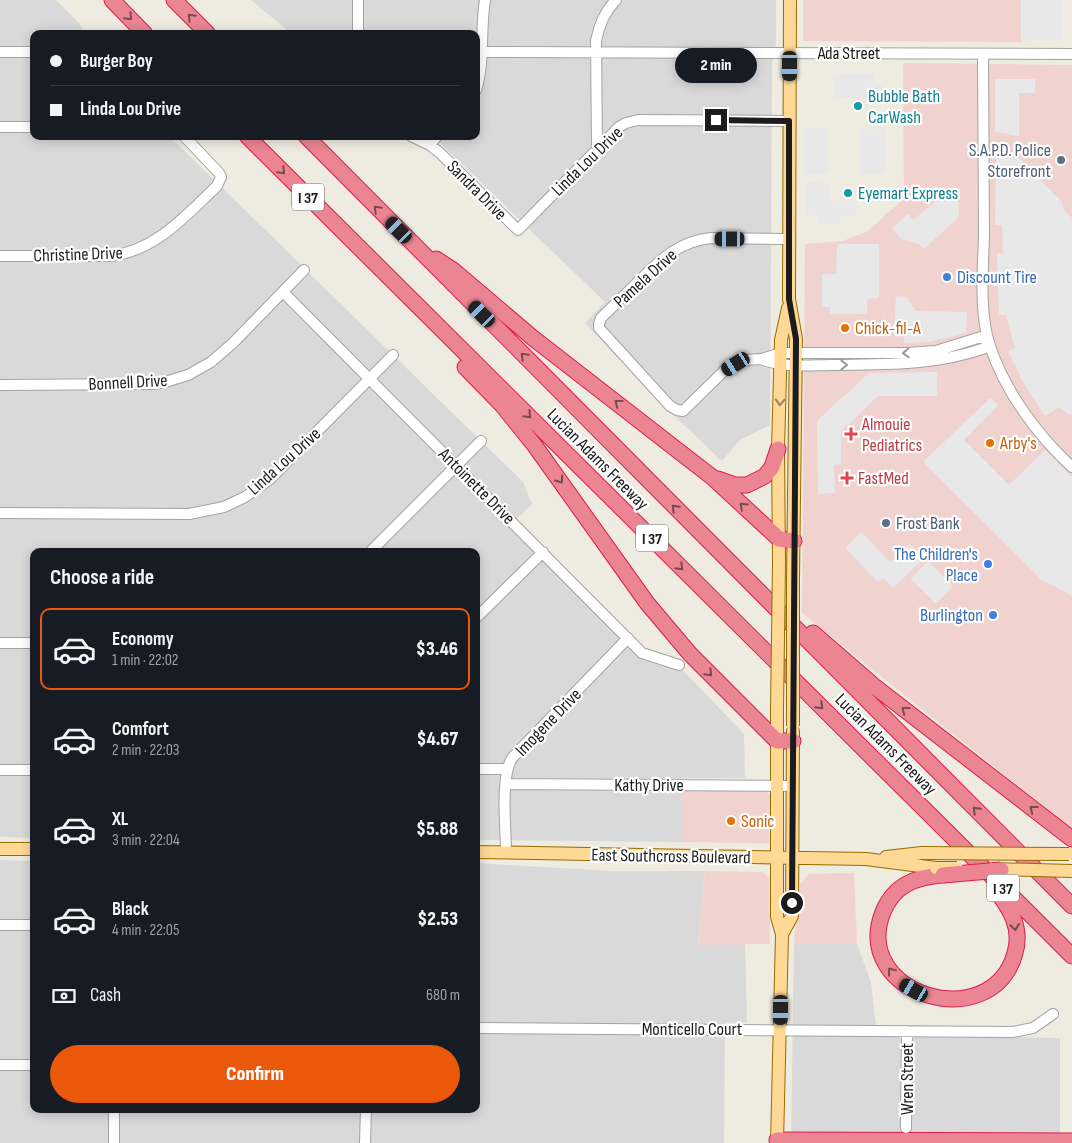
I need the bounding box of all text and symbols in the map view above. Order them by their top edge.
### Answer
one-way arrow [123,11,132,20]
one-way arrow [188,14,197,23]
street label: Ada Street [817,43,881,64]
callout: 2 min [675,48,757,82]
text: Burger Boy [80,50,153,73]
car [782,51,797,81]
text: 2 min [700,56,732,75]
place label: Bubble Bath CarWash [868,86,940,128]
text: Linda Lou Drive [80,98,181,121]
marker: Bubble Bath CarWash [852,100,864,112]
route end [705,109,727,131]
street label: Linda Lou Drive [547,122,627,200]
place label: S.A.P.D. Police Storefront [969,140,1051,182]
marker: S.A.P.D. Police Storefront [1055,154,1067,166]
street label: Sandra Drive [442,156,511,225]
one-way arrow [276,165,285,174]
road number: I 37 [292,183,324,210]
place label: Eyemart Express [858,183,958,204]
marker: Eyemart Express [842,187,854,199]
one-way arrow [374,206,383,215]
car [383,214,414,246]
car [715,232,745,247]
street label: Christine Drive [33,242,123,267]
street label: Pamela Drive [609,245,681,312]
place label: Discount Tire [957,267,1037,288]
marker: Discount Tire [941,271,953,283]
car [466,298,497,330]
place label: Chick-fil-A [855,318,921,339]
marker: Chick-fil-A [839,322,851,334]
one-way arrow [902,348,910,358]
car [719,350,752,378]
one-way arrow [521,352,530,361]
one-way arrow [840,359,848,370]
street label: Bonnell Drive [88,370,168,395]
one-way arrow [774,398,785,406]
one-way arrow [615,401,624,409]
street label: Lucian Adams Freeway [543,404,653,514]
one-way arrow [522,409,531,418]
place label: Almouie Pediatrics [861,414,922,456]
street label: Linda Lou Drive [244,423,325,500]
marker: Almouie Pediatrics [844,427,858,441]
place label: Arby's [999,433,1037,454]
marker: Arby's [984,437,996,449]
street label: Antoinette Drive [433,443,519,529]
place label: FastMed [858,468,909,489]
marker: FastMed [840,471,854,485]
one-way arrow [554,474,563,484]
one-way arrow [740,503,749,512]
one-way arrow [672,505,681,514]
place label: Frost Bank [896,513,960,534]
marker: Frost Bank [880,517,892,529]
road number: I 37 [636,524,668,552]
place label: The Children's Place [894,544,978,586]
marker: The Children's Place [982,558,994,570]
one-way arrow [674,561,683,570]
text: Choose a ride [50,564,154,591]
place label: Burlington [920,605,983,626]
marker: Burlington [987,609,999,621]
icon: car [52,627,97,672]
text: Economy [112,628,174,651]
text: $3.46 [416,638,458,661]
text: 1 min · 22:02 [112,651,178,670]
one-way arrow [703,667,712,676]
street label: Imogene Drive [511,684,586,761]
street label: Lucian Adams Freeway [831,689,941,799]
one-way arrow [814,700,823,709]
one-way arrow [901,707,911,716]
icon: car [52,717,97,762]
text: Comfort [112,718,169,741]
text: $4.67 [417,728,458,751]
text: 2 min · 22:03 [112,741,180,760]
street label: Kathy Drive [614,775,684,796]
one-way arrow [1029,806,1039,815]
icon: car [52,807,97,852]
one-way arrow [973,807,982,816]
text: XL [112,808,128,831]
place label: Sonic [741,811,774,832]
marker: Sonic [725,815,737,827]
text: $5.88 [416,818,458,841]
text: 3 min · 22:04 [112,831,180,850]
street label: East Southcross Boulevard [591,845,751,868]
road number: I 37 [987,874,1019,901]
route start [781,892,803,914]
icon: car [52,897,97,942]
text: Black [112,898,149,921]
text: $2.53 [418,908,458,931]
text: 4 min · 22:05 [112,921,179,940]
one-way arrow [1010,923,1020,932]
one-way arrow [888,967,897,977]
car [897,976,930,1004]
icon: cash [50,982,78,1010]
text: Cash [90,984,121,1007]
text: 680 m [426,986,460,1005]
car [773,995,788,1025]
street label: Monticello Court [642,1019,743,1040]
street label: Wren Street [897,1042,918,1115]
button: Confirm [50,1045,460,1103]

